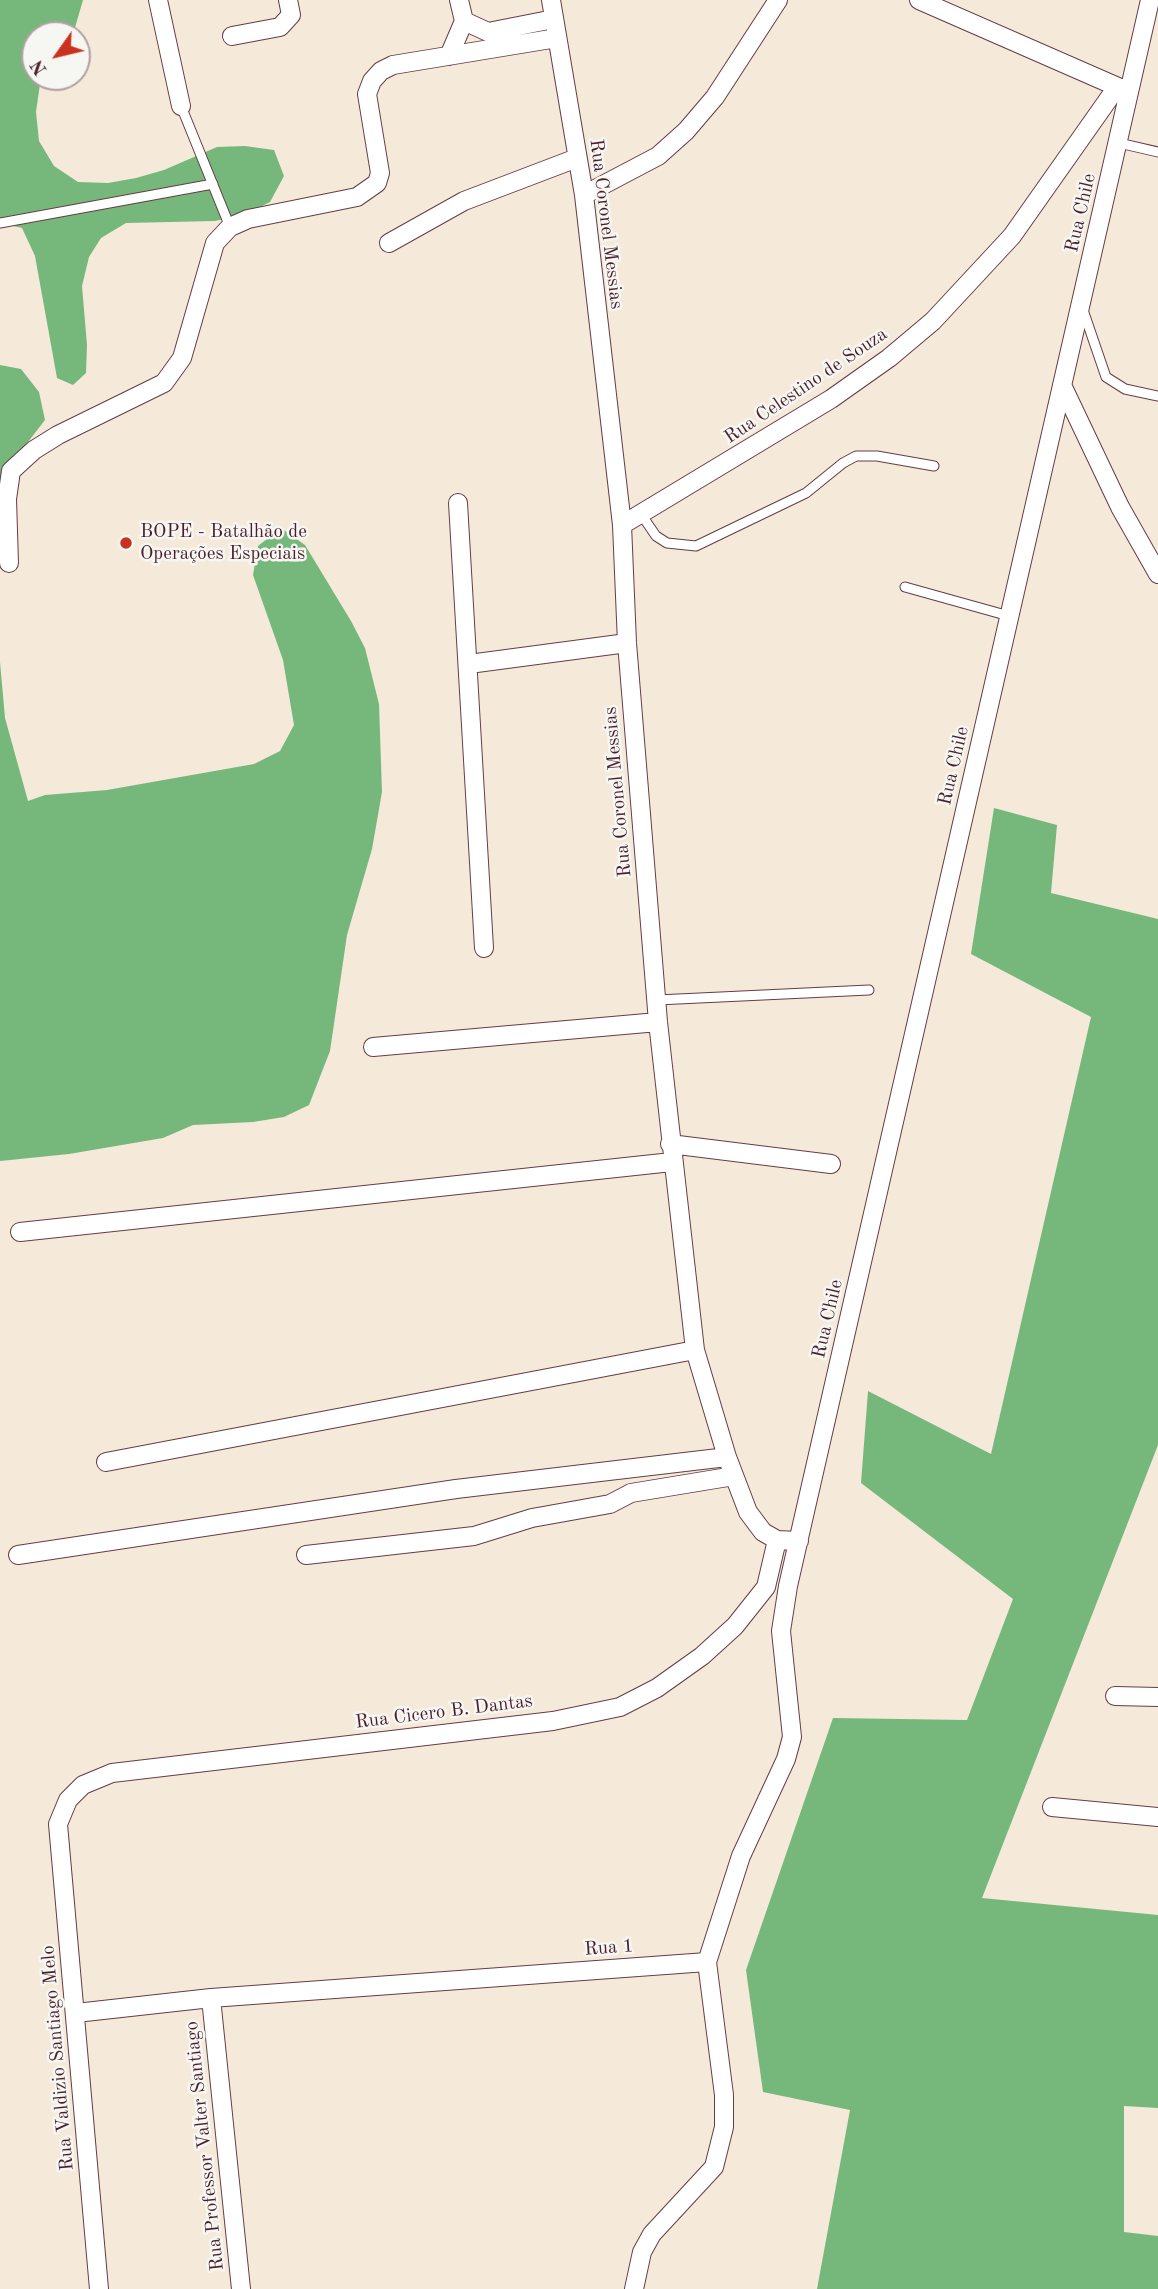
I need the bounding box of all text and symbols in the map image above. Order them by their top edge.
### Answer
north arrow [21,21,91,91]
text: N [28,56,52,78]
street label: Rua Coronel Messias [584,138,628,310]
street label: Rua Chile [1061,171,1101,255]
street label: Rua Celestino de Souza [720,323,892,449]
place label: BOPE - Batalhão de Operações Especiais [140,521,307,565]
marker: BOPE - Batalhão de Operações Especiais [118,535,134,551]
street label: Rua Coronel Messias [599,706,637,878]
street label: Rua Chile [934,724,974,808]
street label: Rua Chile [808,1277,848,1361]
street label: Rua Cicero B. Dantas [354,1690,534,1734]
street label: Rua 1 [584,1935,634,1961]
street label: Rua Valdizio Santiago Melo [37,1944,79,2172]
street label: Rua Professor Valter Santiago [181,2020,229,2272]

